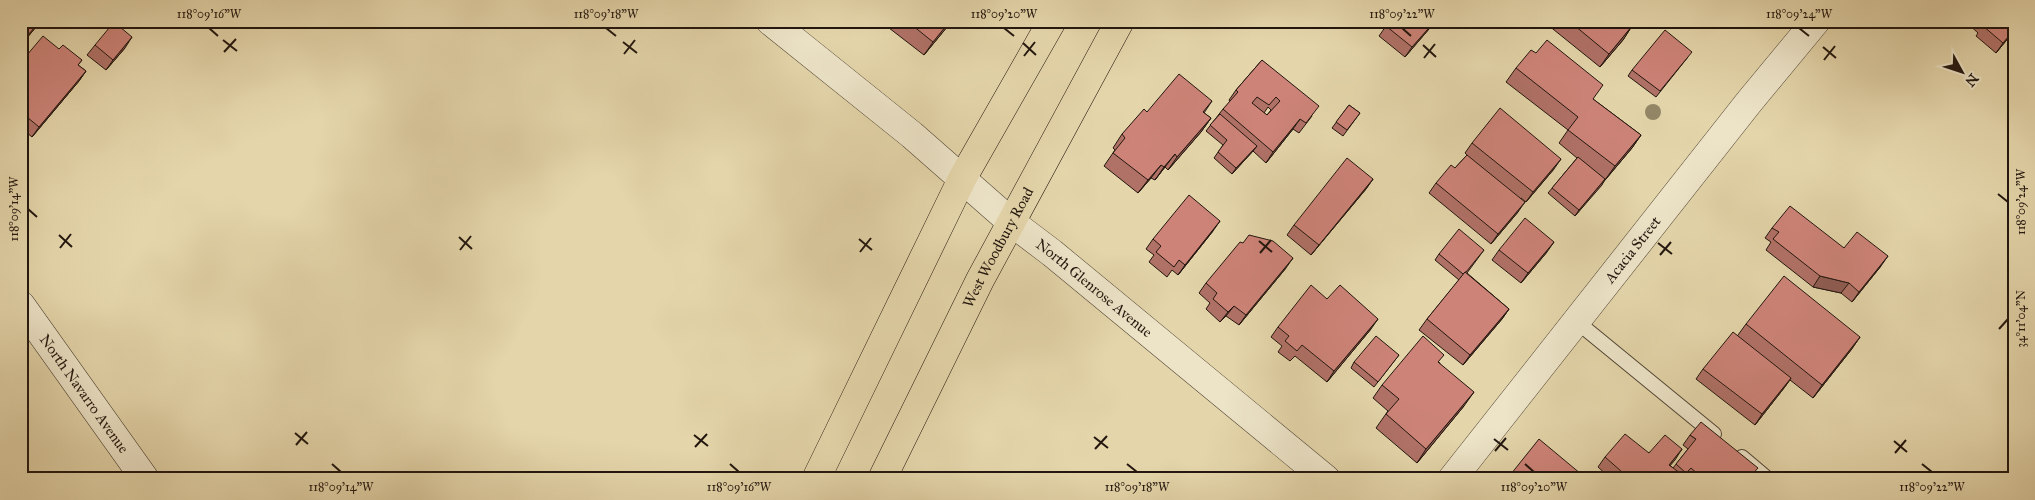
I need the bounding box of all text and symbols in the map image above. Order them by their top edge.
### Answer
text: 118°09'16"W [177,7,242,21]
text: 118°09'18"W [574,7,639,21]
text: 118°09'20"W [971,7,1038,21]
text: 118°09'22"W [1369,7,1435,21]
text: 118°09'24"W [1766,7,1833,21]
north arrow [1938,48,1988,98]
text: N [1961,70,1982,90]
text: 118°09'24"W [2014,168,2028,235]
text: 118°09'14"W [7,176,21,242]
street label: West Woodbury Road [959,184,1038,311]
street label: Acacia Street [1600,212,1665,287]
street label: North Glenrose Avenue [1032,235,1156,341]
text: 34°11'04"N [2014,290,2028,348]
street label: North Navarro Avenue [36,331,133,457]
text: 118°09'14"W [308,480,374,494]
text: 118°09'16"W [707,480,772,494]
text: 118°09'18"W [1105,480,1170,494]
text: 118°09'20"W [1501,480,1568,494]
text: 118°09'22"W [1899,480,1965,494]

